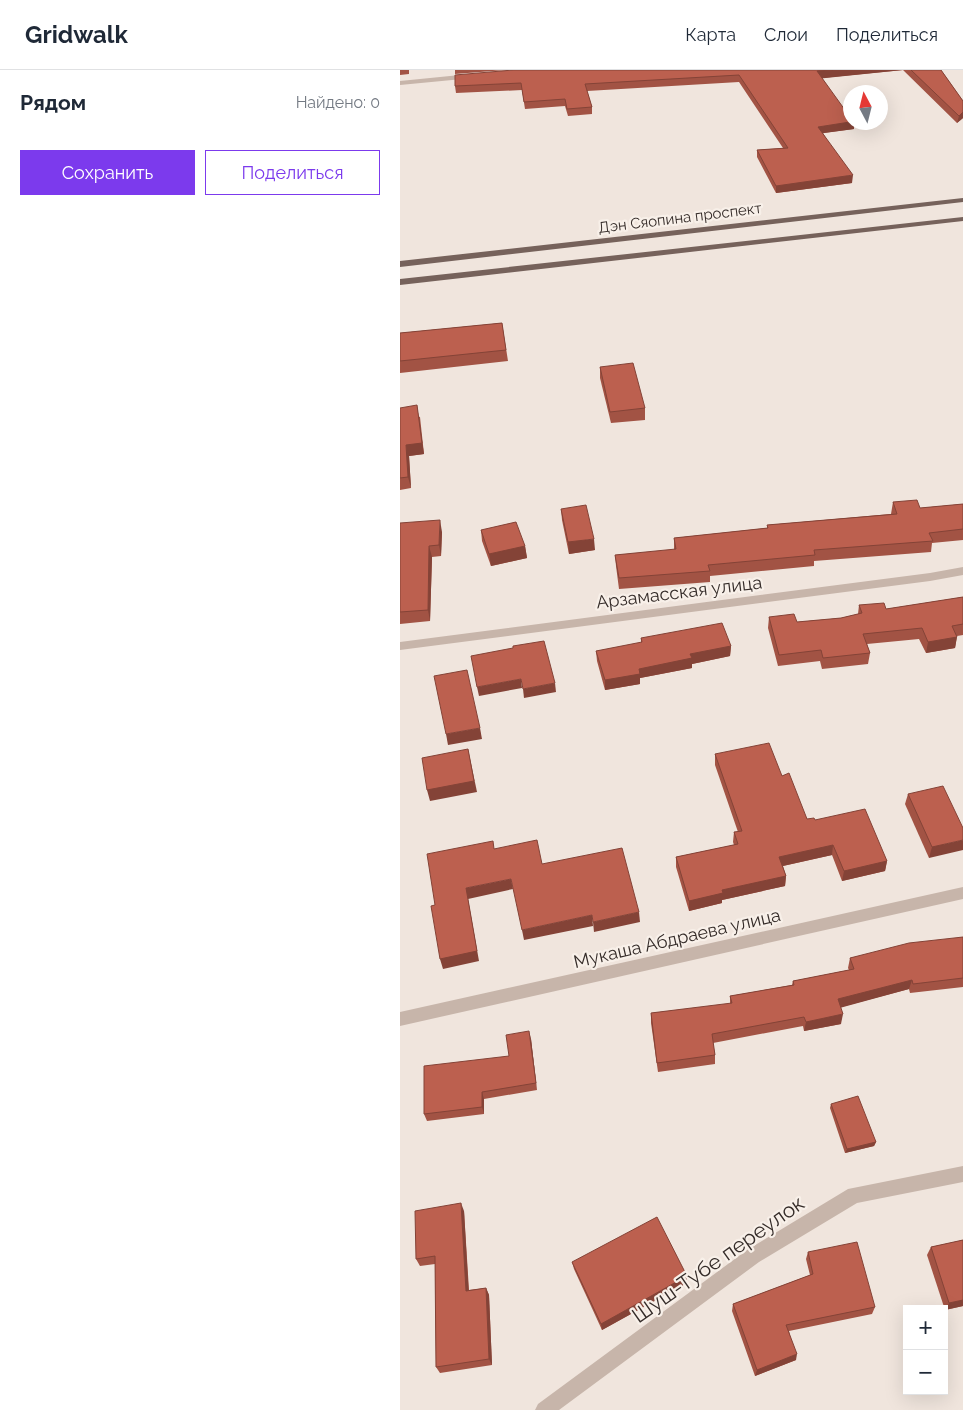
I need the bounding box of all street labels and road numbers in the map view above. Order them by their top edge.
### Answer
street label: Дэн Сяопина проспект [597,199,763,237]
street label: Арзамасская улица [595,571,763,613]
street label: Мукаша Абдраева улица [571,904,783,972]
street label: Шуш-Тубе переулок [627,1190,809,1328]

